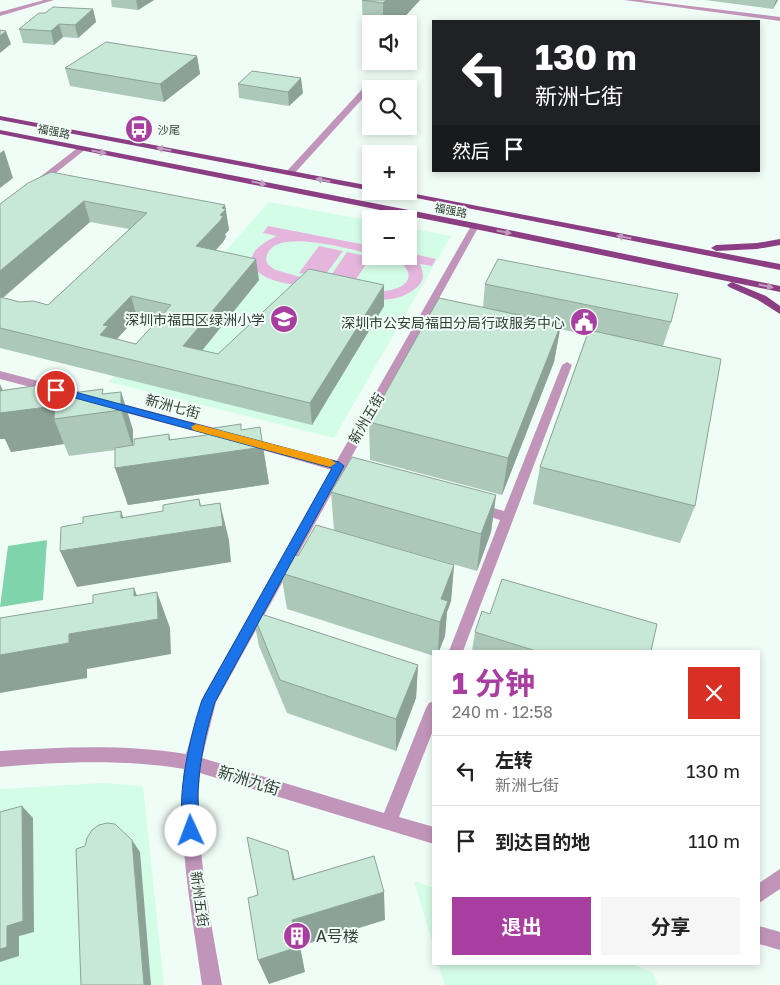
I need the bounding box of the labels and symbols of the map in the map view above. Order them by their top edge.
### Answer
bus stop icon: 沙尾 [124,114,154,144]
street label: 福强路 [37,121,71,141]
place label: 沙尾 [158,123,180,136]
one-way arrow [155,145,171,153]
one-way arrow [92,148,108,156]
one-way arrow [315,175,331,183]
one-way arrow [251,179,266,187]
street label: 福强路 [434,200,468,220]
one-way arrow [497,228,513,236]
one-way arrow [615,232,631,240]
one-way arrow [758,282,774,290]
school or university icon: 深圳市福田区绿洲小学 [269,304,299,334]
public building icon: 深圳市公安局福田分局行政服务中心 [569,307,599,337]
place label: 深圳市福田区绿洲小学 [125,311,265,328]
place label: 深圳市公安局福田分局行政服务中心 [341,314,565,331]
pin [35,369,77,411]
street label: 新州五街 [345,390,387,446]
street label: 新洲七街 [144,391,202,421]
street label: 新洲九街 [215,761,283,799]
position arrow [164,804,216,856]
street label: 新州五街 [188,870,212,928]
building icon: A号楼 [282,921,312,951]
place label: A号楼 [316,926,359,946]

